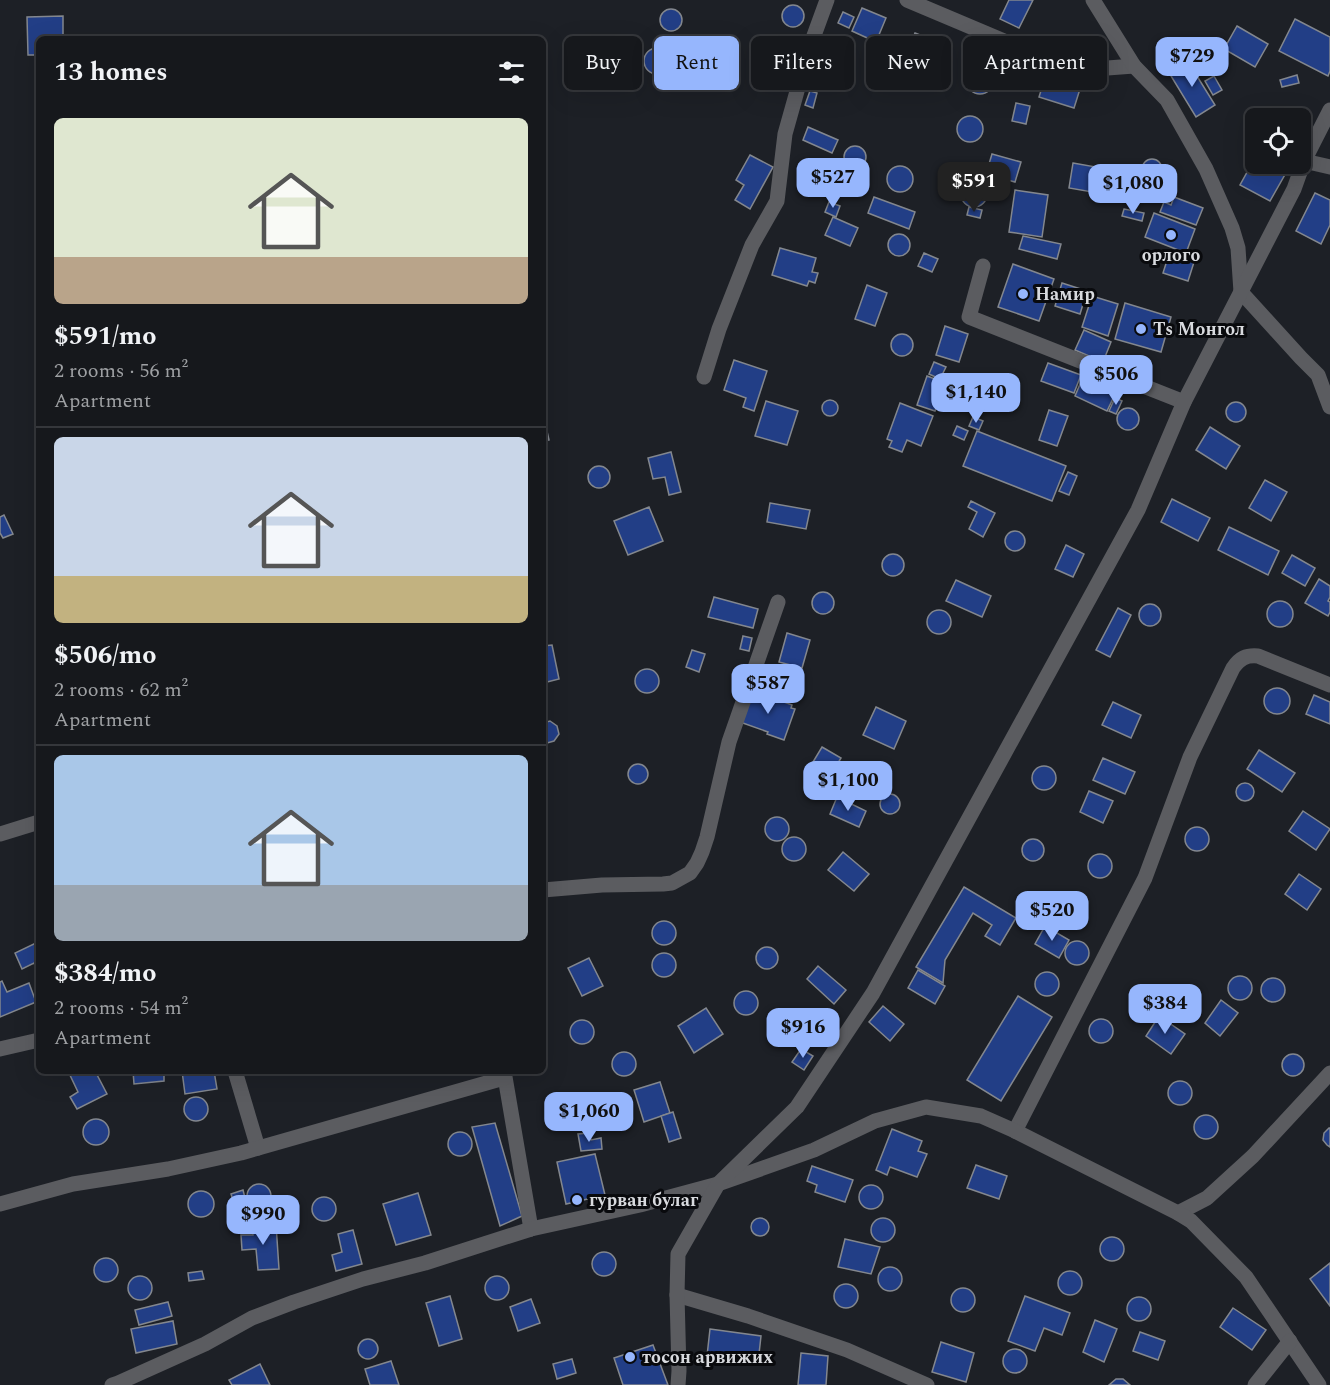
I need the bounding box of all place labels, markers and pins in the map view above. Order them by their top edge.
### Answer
pin: $729 [1156,37,1228,88]
pin: $527 [797,158,869,209]
pin: $591 [938,162,1010,213]
pin: $1,080 [1084,164,1182,215]
marker: орлого [1164,228,1178,242]
place label: орлого [1142,242,1200,269]
place label: Намир [1035,281,1095,308]
marker: Намир [1016,287,1030,301]
place label: Ts Монгол [1153,316,1245,343]
marker: Ts Монгол [1134,322,1148,336]
pin: $506 [1080,355,1152,406]
pin: $1,140 [927,373,1025,424]
pin: $587 [732,664,804,715]
pin: $1,100 [799,761,897,812]
pin: $520 [1016,891,1088,942]
pin: $384 [1129,984,1201,1035]
pin: $916 [767,1008,839,1059]
pin: $1,060 [540,1092,638,1143]
place label: гурван булаг [589,1187,699,1214]
marker: гурван булаг [570,1193,584,1207]
pin: $990 [227,1195,299,1246]
place label: тосон арвижих [642,1344,773,1371]
marker: тосон арвижих [623,1350,637,1364]

